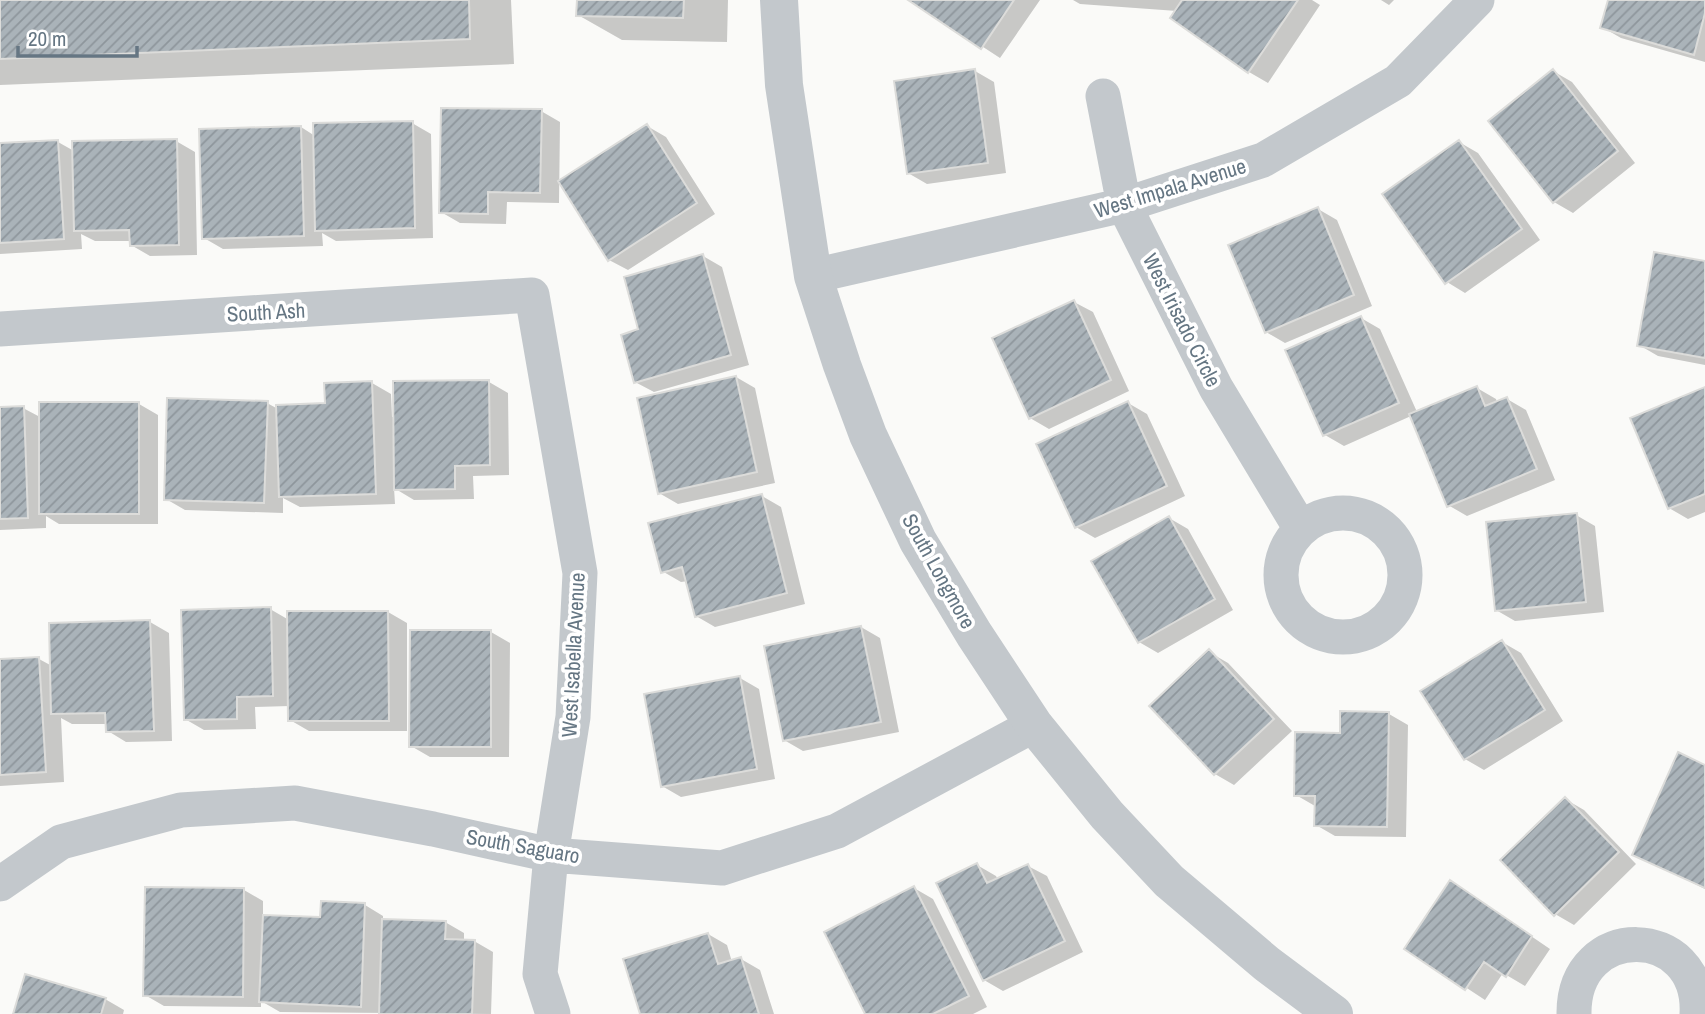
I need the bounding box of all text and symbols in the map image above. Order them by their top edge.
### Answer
scale bar [18,14,136,58]
text: 20 m [28,24,66,53]
street label: West Impala Avenue [1091,151,1249,225]
street label: West Irisado Circle [1136,248,1228,392]
street label: South Ash [226,295,306,329]
street label: South Longmore [895,508,983,634]
street label: West Isabella Avenue [554,572,592,738]
street label: South Saguaro [464,822,582,870]

